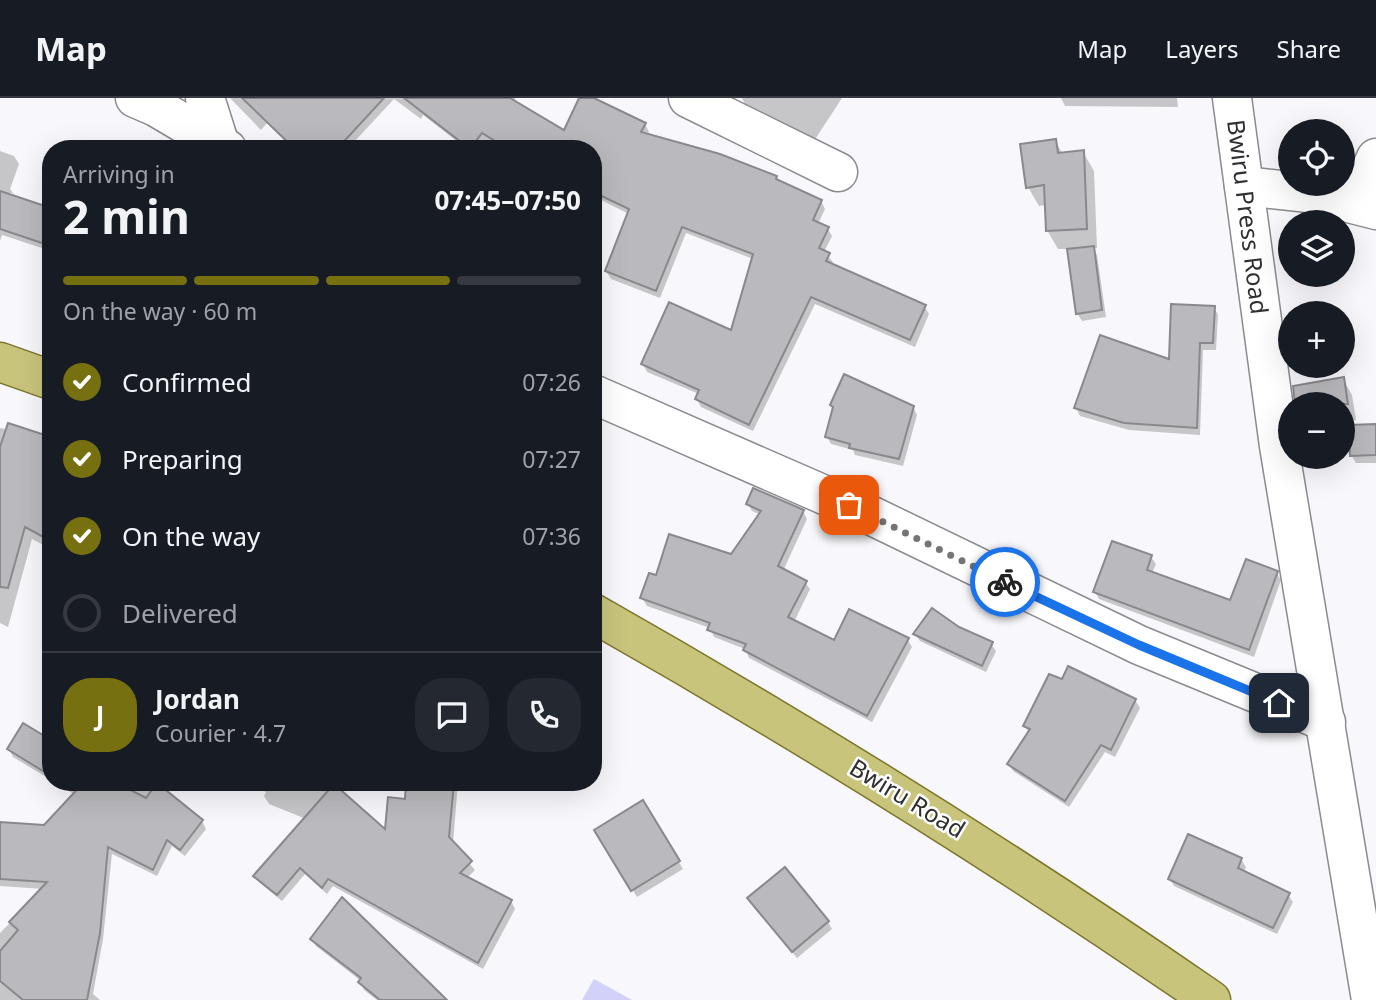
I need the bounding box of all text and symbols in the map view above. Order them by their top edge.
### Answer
text: Map [35,26,107,71]
text: Map [1077,32,1127,65]
text: Layers [1165,32,1239,65]
text: Share [1277,32,1341,65]
street label: Bwiru Press Road [1220,118,1277,316]
map controls [1278,119,1355,469]
button: locate [1278,119,1355,196]
text: Arriving in [63,158,175,190]
text: 07:45–07:50 [434,182,581,218]
text: 2 min [63,185,190,247]
button: layers [1278,210,1355,287]
text: On the way · 60 m [63,295,257,327]
button: + [1278,301,1355,378]
icon: check [63,363,101,401]
text: Confirmed [122,364,252,400]
text: 07:26 [522,366,581,398]
button: − [1278,392,1355,469]
icon: check [63,440,101,478]
text: Preparing [122,441,243,477]
text: 07:27 [522,443,581,475]
pin [819,475,879,535]
icon: bag [830,486,868,524]
icon: check [63,517,101,555]
text: On the way [122,518,260,554]
text: 07:36 [522,520,581,552]
courier [970,547,1040,617]
icon: bike [986,563,1024,601]
text: Delivered [122,595,238,631]
pin [1249,673,1309,733]
button: chat [415,678,489,752]
button: phone [507,678,581,752]
text: Jordan [155,681,240,717]
icon: home [1260,684,1298,722]
text: J [96,697,104,733]
text: Courier · 4.7 [155,717,286,749]
street label: Bwiru Road [844,750,972,845]

